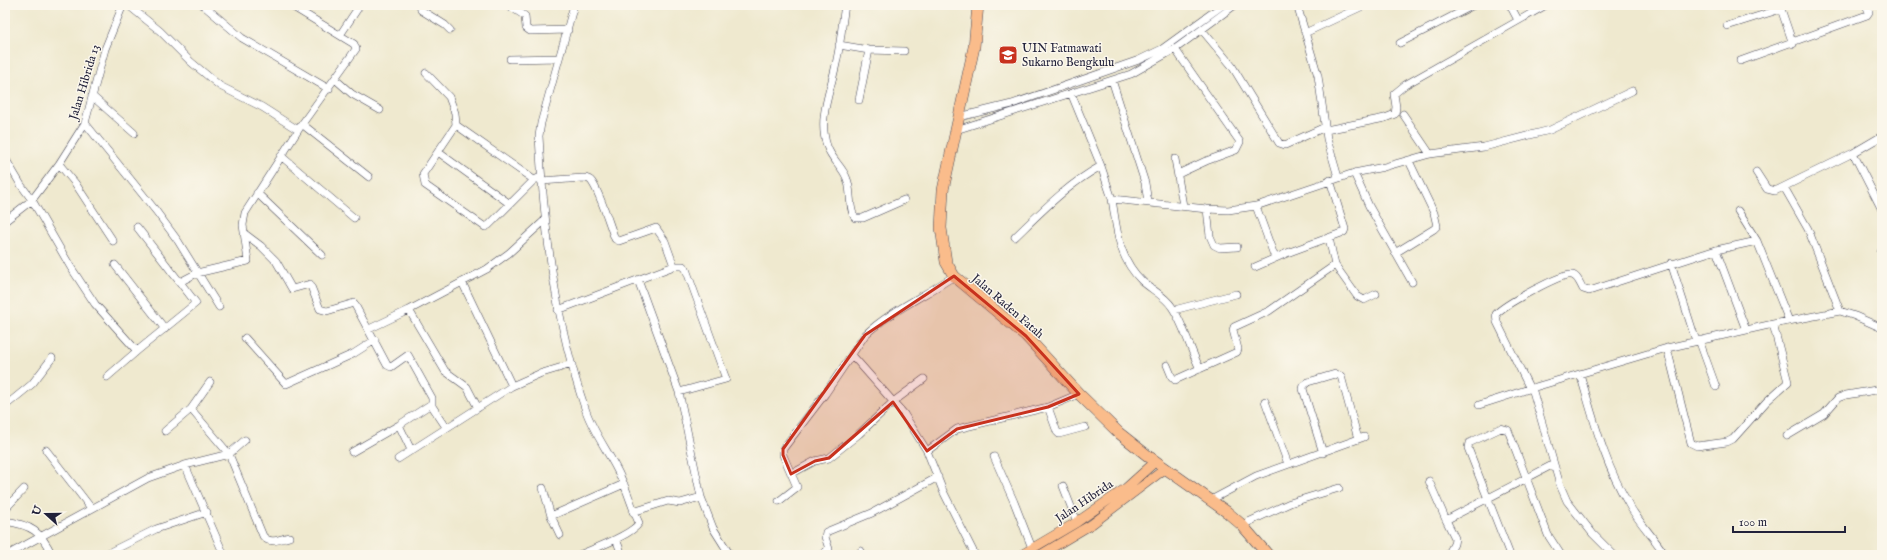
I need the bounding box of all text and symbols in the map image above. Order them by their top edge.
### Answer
place label: UIN Fatmawati Sukarno Bengkulu [1022,41,1114,70]
street label: Jalan Hibrida 13 [65,43,104,124]
school or university icon: UIN Fatmawati Sukarno Bengkulu [997,44,1019,66]
street label: Jalan Raden Fatah [966,270,1047,343]
street label: Jalan Hibrida [1051,476,1117,528]
north arrow [26,494,66,534]
text: U [29,503,46,519]
scale bar [1733,508,1845,534]
text: 100 m [1739,515,1767,530]

